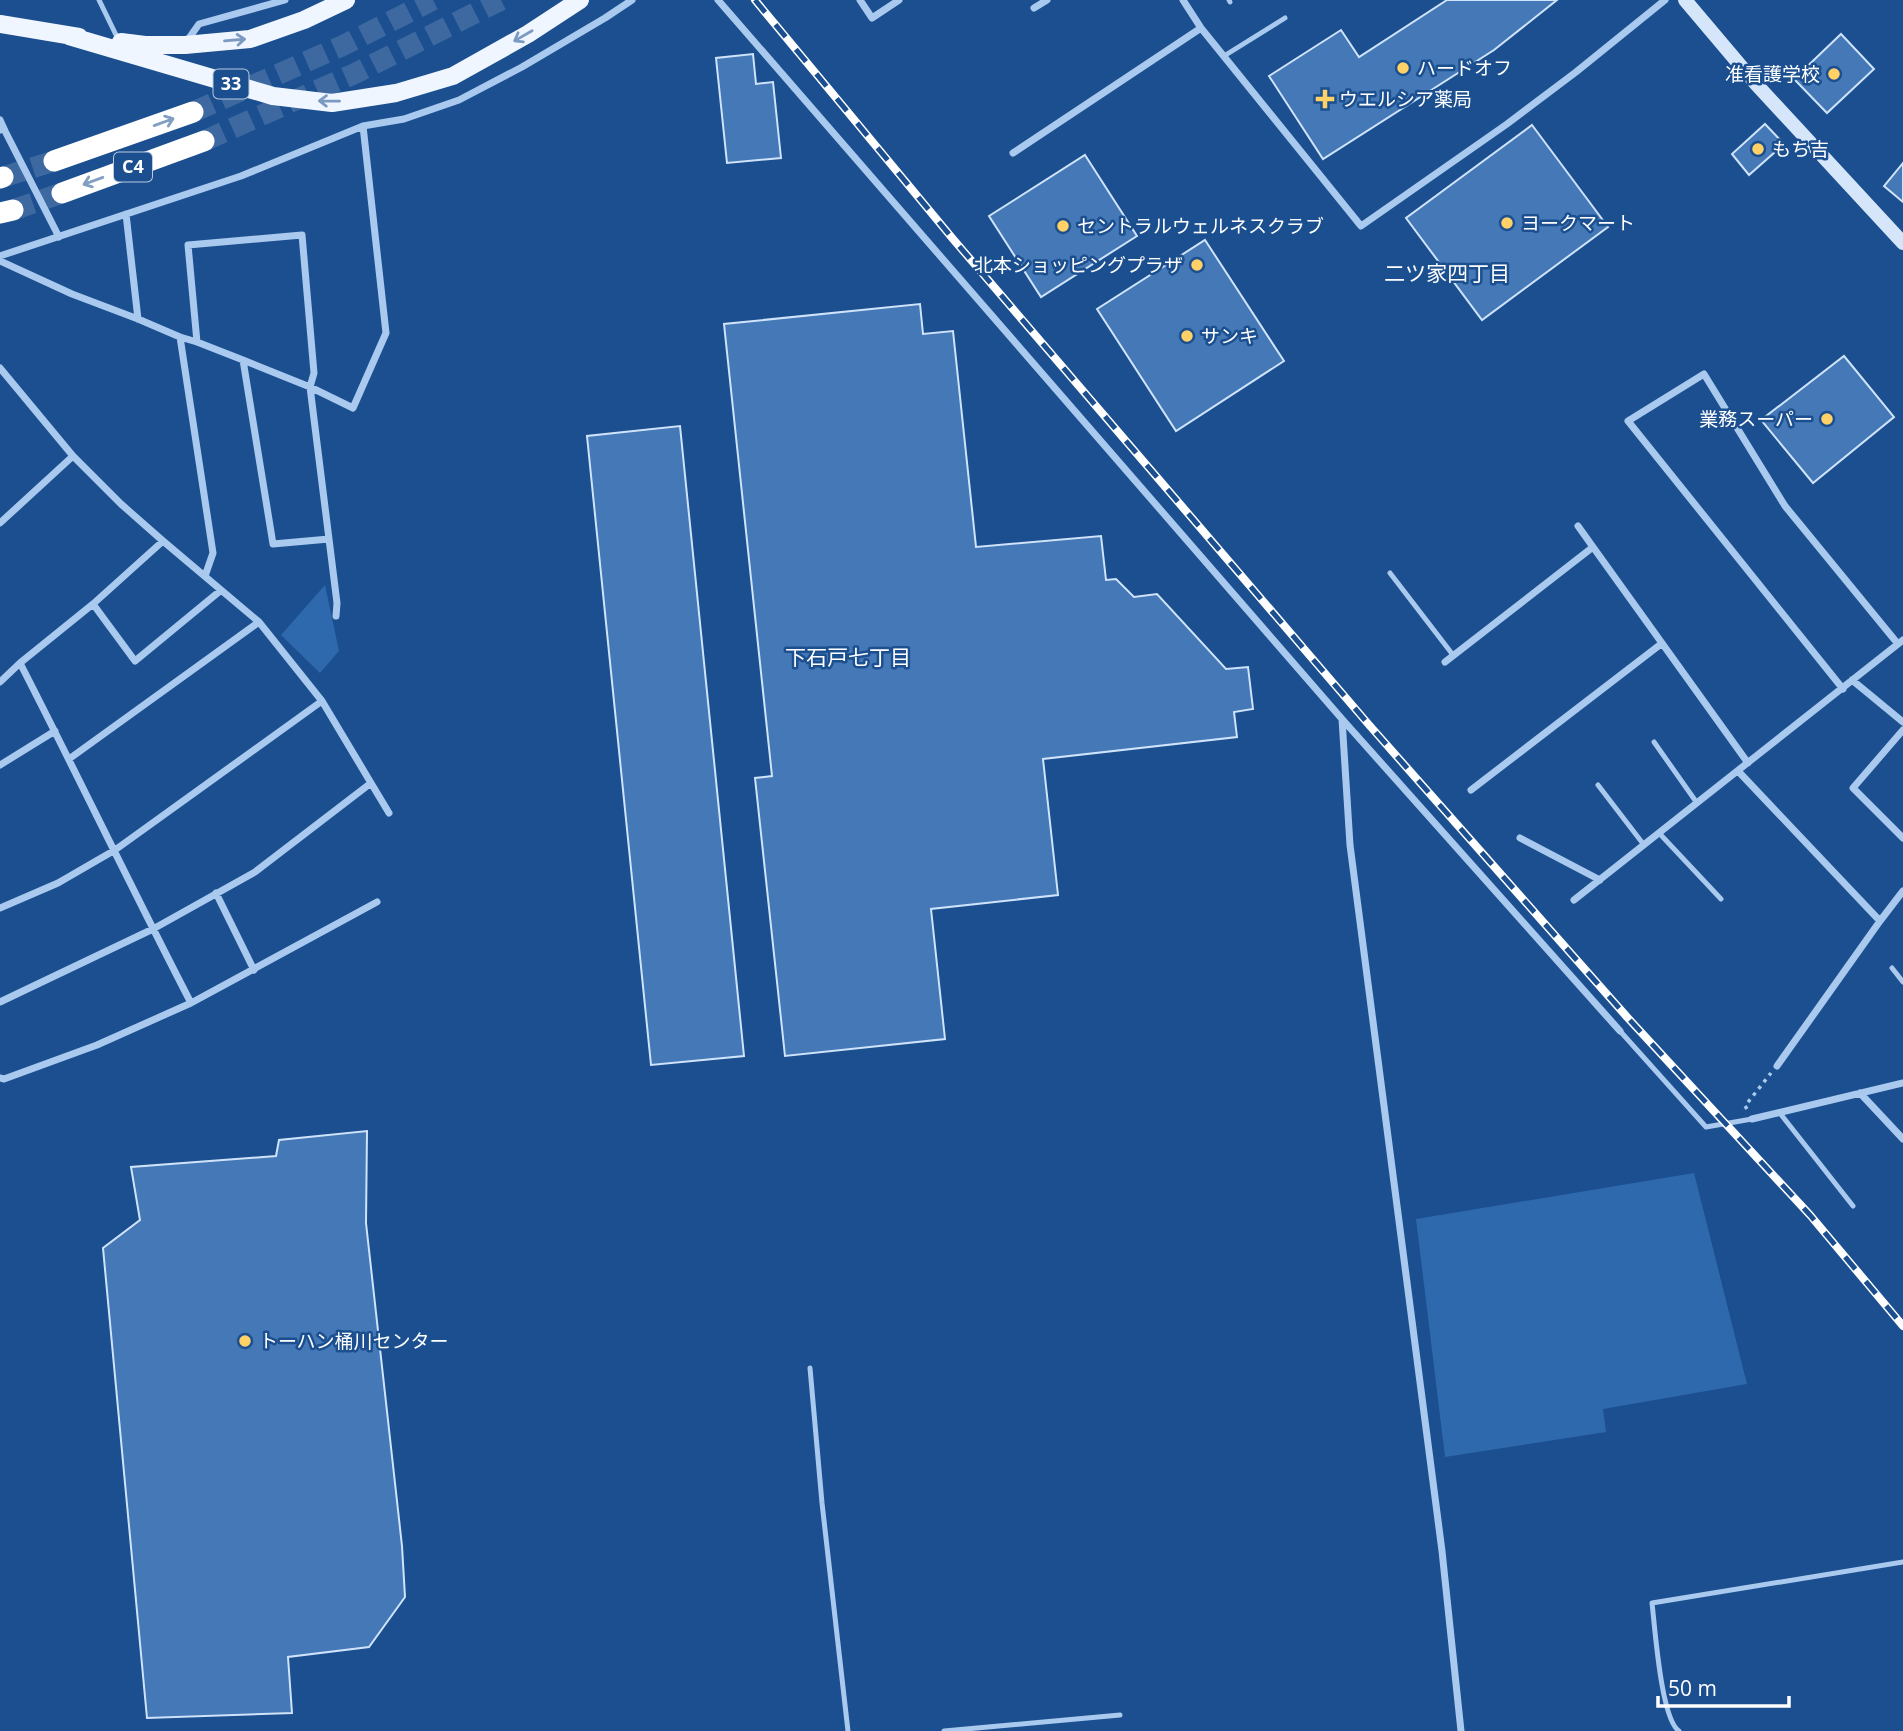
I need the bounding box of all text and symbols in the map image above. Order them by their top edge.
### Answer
one-way arrow [513,30,533,44]
one-way arrow [223,33,246,46]
place label: ハードオフ [1417,55,1512,81]
marker: ハードオフ [1395,60,1411,76]
place label: 准看護学校 [1725,61,1820,87]
marker: 准看護学校 [1826,66,1842,82]
road number: 33 [214,70,248,98]
place label: ウエルシア薬局 [1339,86,1472,112]
marker: ウエルシア薬局 [1317,91,1333,107]
one-way arrow [318,94,341,108]
one-way arrow [153,115,175,127]
place label: もち吉 [1772,136,1829,162]
marker: もち吉 [1750,141,1766,157]
road number: C4 [114,152,152,182]
one-way arrow [83,176,105,188]
place label: ヨークマート [1521,210,1635,236]
place label: セントラルウェルネスクラブ [1077,213,1324,239]
marker: ヨークマート [1499,215,1515,231]
marker: セントラルウェルネスクラブ [1055,218,1071,234]
place label: 北本ショッピングプラザ [974,252,1183,278]
marker: 北本ショッピングプラザ [1189,257,1205,273]
district label: 二ツ家四丁目 [1384,259,1510,287]
place label: サンキ [1201,323,1258,349]
marker: サンキ [1179,328,1195,344]
place label: 業務スーパー [1699,406,1813,432]
marker: 業務スーパー [1819,411,1835,427]
district label: 下石戸七丁目 [785,643,911,671]
place label: トーハン桶川センター [259,1328,449,1354]
marker: トーハン桶川センター [237,1333,253,1349]
scale bar [1658,1664,1789,1708]
text: 50 m [1668,1674,1717,1702]

